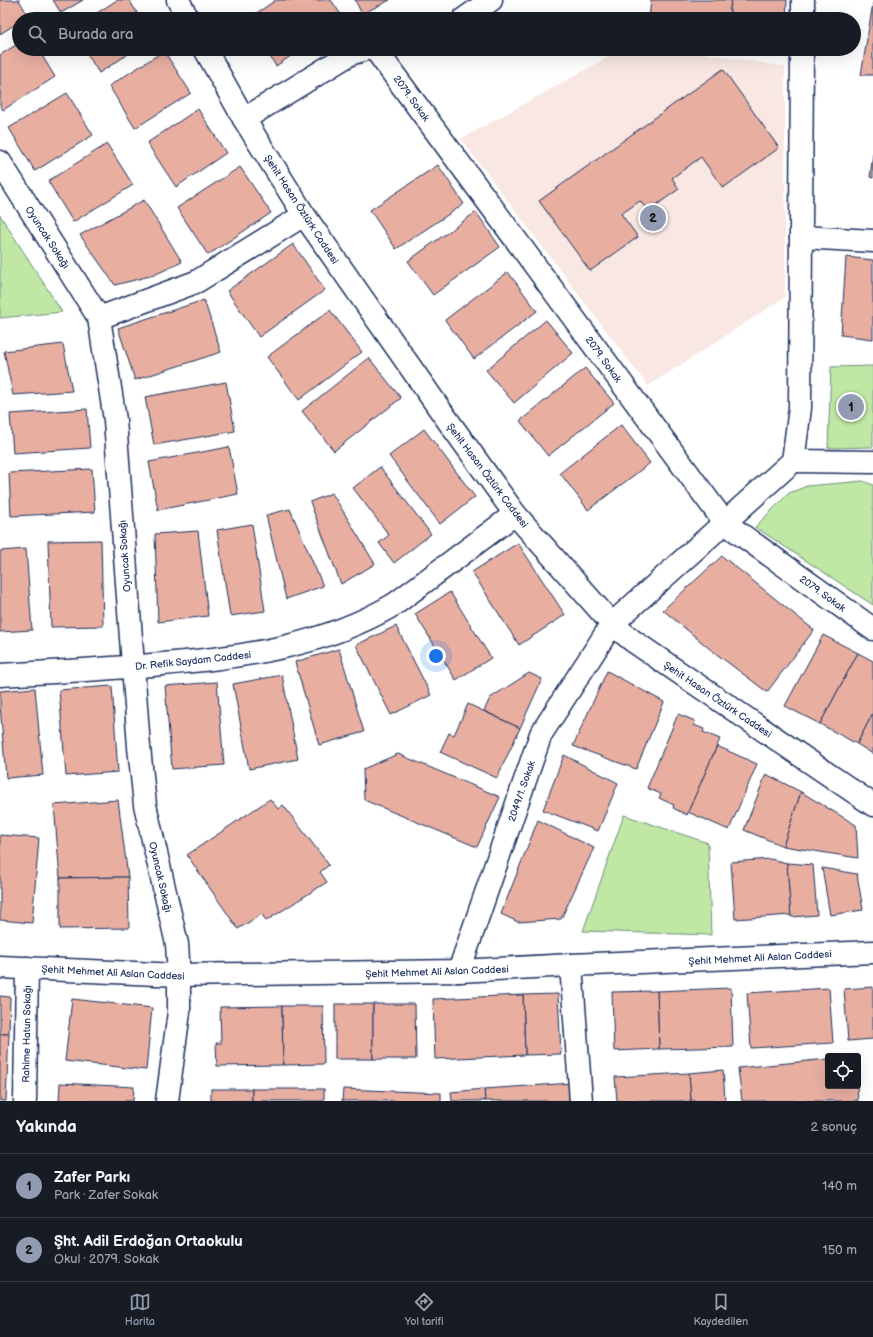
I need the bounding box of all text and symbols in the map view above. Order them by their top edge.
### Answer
search box [12,12,861,56]
icon: search [26,23,48,45]
text: Burada ara [58,25,133,44]
street label: 2079. Sokak [390,73,432,124]
street label: Şehit Hasan Öztürk Caddesi [261,153,341,266]
pin: 2 [640,203,666,233]
street label: Oyuncak Sokağı [23,204,72,271]
street label: 2079. Sokak [582,334,624,385]
pin: 1 [838,392,864,422]
street label: Şehit Hasan Öztürk Caddesi [444,421,530,530]
street label: Oyuncak Sokağı [117,520,133,592]
street label: 2079. Sokak [797,573,848,615]
your location [426,646,446,666]
street label: Dr. Refik Saydam Caddesi [134,649,252,673]
street label: Şehit Hasan Öztürk Caddesi [661,659,774,740]
street label: 2049/1. Sokak [506,759,538,823]
street label: Oyuncak Sokağı [146,841,174,914]
street label: Şehit Mehmet Ali Aslan Caddesi [688,948,832,968]
street label: Şehit Mehmet Ali Aslan Caddesi [41,963,185,983]
street label: Şehit Mehmet Ali Aslan Caddesi [365,963,509,980]
street label: Rahime Hatun Sokağı [20,985,34,1083]
map controls [825,1053,861,1089]
button: locate [825,1053,861,1089]
text: Yakında [16,1117,77,1137]
text: 2 sonuç [811,1119,857,1135]
text: Zafer Parkı [54,1168,130,1187]
text: 1 [26,1178,32,1194]
text: 140 m [822,1178,857,1194]
text: Park · Zafer Sokak [54,1187,158,1203]
text: Şht. Adil Erdoğan Ortaokulu [54,1232,243,1251]
text: 2 [25,1242,33,1258]
text: 150 m [823,1242,857,1258]
text: Okul · 2079. Sokak [54,1251,159,1267]
tab: Harita [125,1291,155,1328]
tab: Yol tarifi [405,1291,444,1328]
tab: Kaydedilen [693,1291,748,1328]

